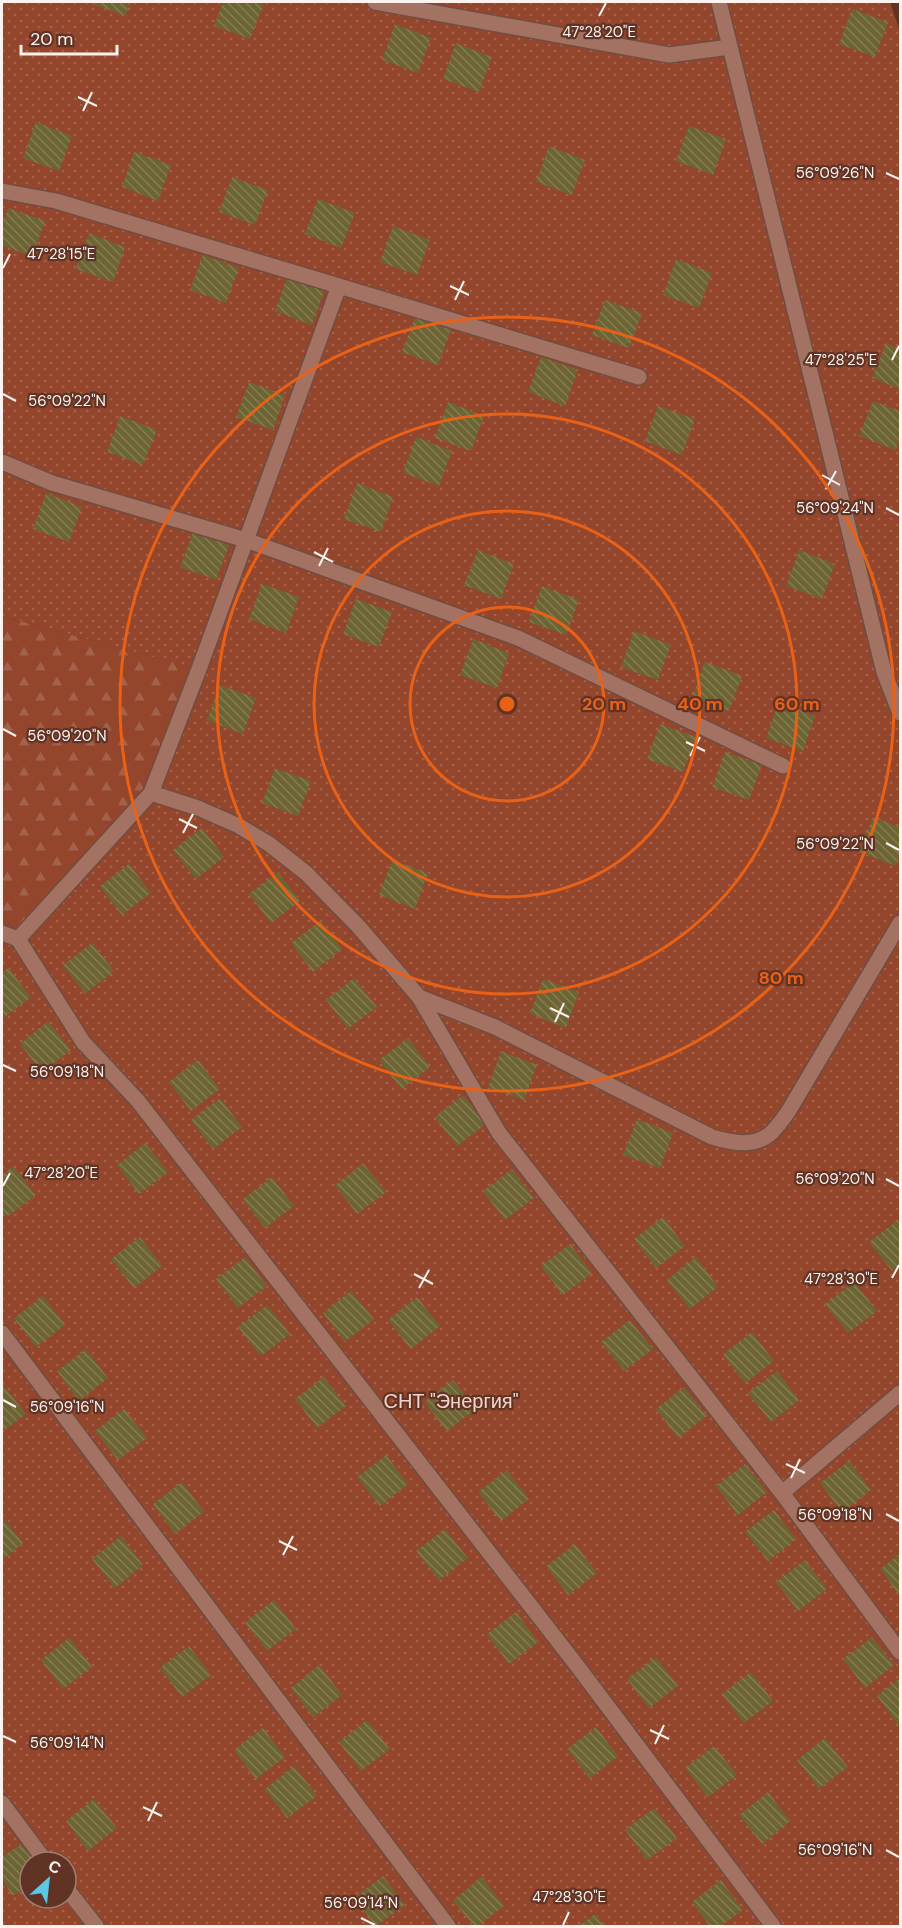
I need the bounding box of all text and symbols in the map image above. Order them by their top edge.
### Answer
scale bar [21,18,117,56]
text: 47°28'20"E [562,22,636,42]
text: 20 m [30,27,73,51]
text: 56°09'26"N [796,163,874,183]
text: 47°28'15"E [27,244,95,264]
text: 47°28'25"E [805,350,877,370]
text: 56°09'22"N [28,391,106,411]
text: 56°09'24"N [796,498,874,518]
text: 20 m [582,692,626,716]
text: 40 m [677,692,723,716]
text: 60 m [774,692,820,716]
centre of rings [497,694,517,714]
text: 56°09'20"N [27,726,107,746]
text: 56°09'22"N [796,834,874,854]
text: 80 m [758,966,804,990]
text: 56°09'18"N [30,1062,104,1082]
text: 47°28'20"E [24,1163,98,1183]
text: 56°09'20"N [795,1169,875,1189]
text: 47°28'30"E [804,1269,878,1289]
park label: СНТ "Энергия" [383,1388,519,1414]
text: 56°09'16"N [30,1397,104,1417]
text: 56°09'18"N [798,1505,872,1525]
text: 56°09'14"N [30,1733,104,1753]
text: 56°09'16"N [798,1840,872,1860]
north arrow [18,1850,78,1910]
text: С [45,1855,65,1879]
text: 47°28'30"E [532,1887,606,1907]
text: 56°09'14"N [324,1893,398,1913]

